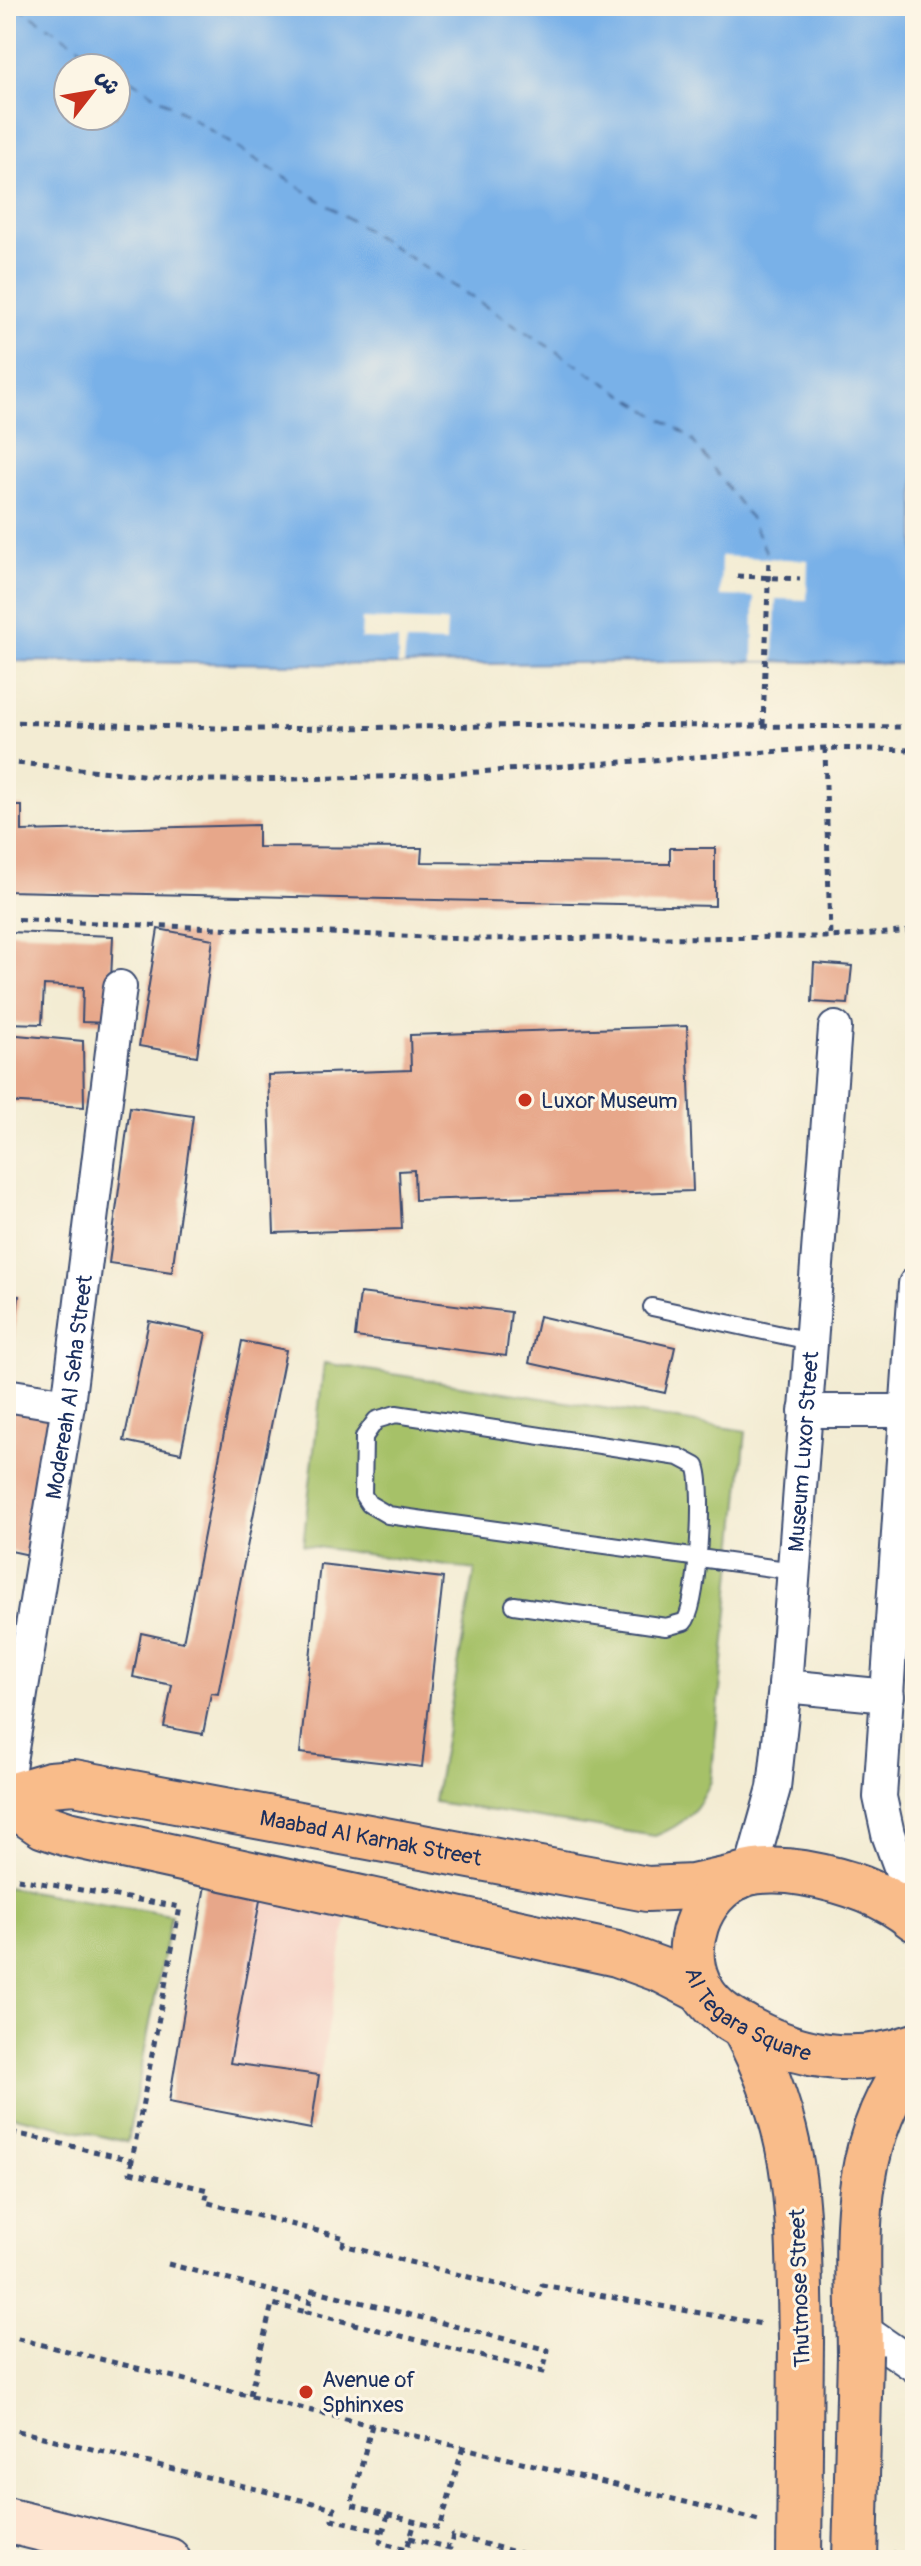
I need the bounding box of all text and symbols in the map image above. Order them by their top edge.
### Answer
north arrow [52,52,132,132]
text: ش [90,65,127,100]
place label: Luxor Museum [541,1087,677,1115]
marker: Luxor Museum [516,1091,534,1109]
street label: Modereah Al Seha Street [40,1273,99,1501]
street label: Museum Luxor Street [782,1350,825,1553]
street label: Maabad Al Karnak Street [258,1804,484,1873]
street label: Al Tegara Square [678,1964,814,2068]
street label: Thutmose Street [783,2208,817,2368]
place label: Avenue of Sphinxes [322,2366,415,2419]
marker: Avenue of Sphinxes [297,2383,315,2401]

